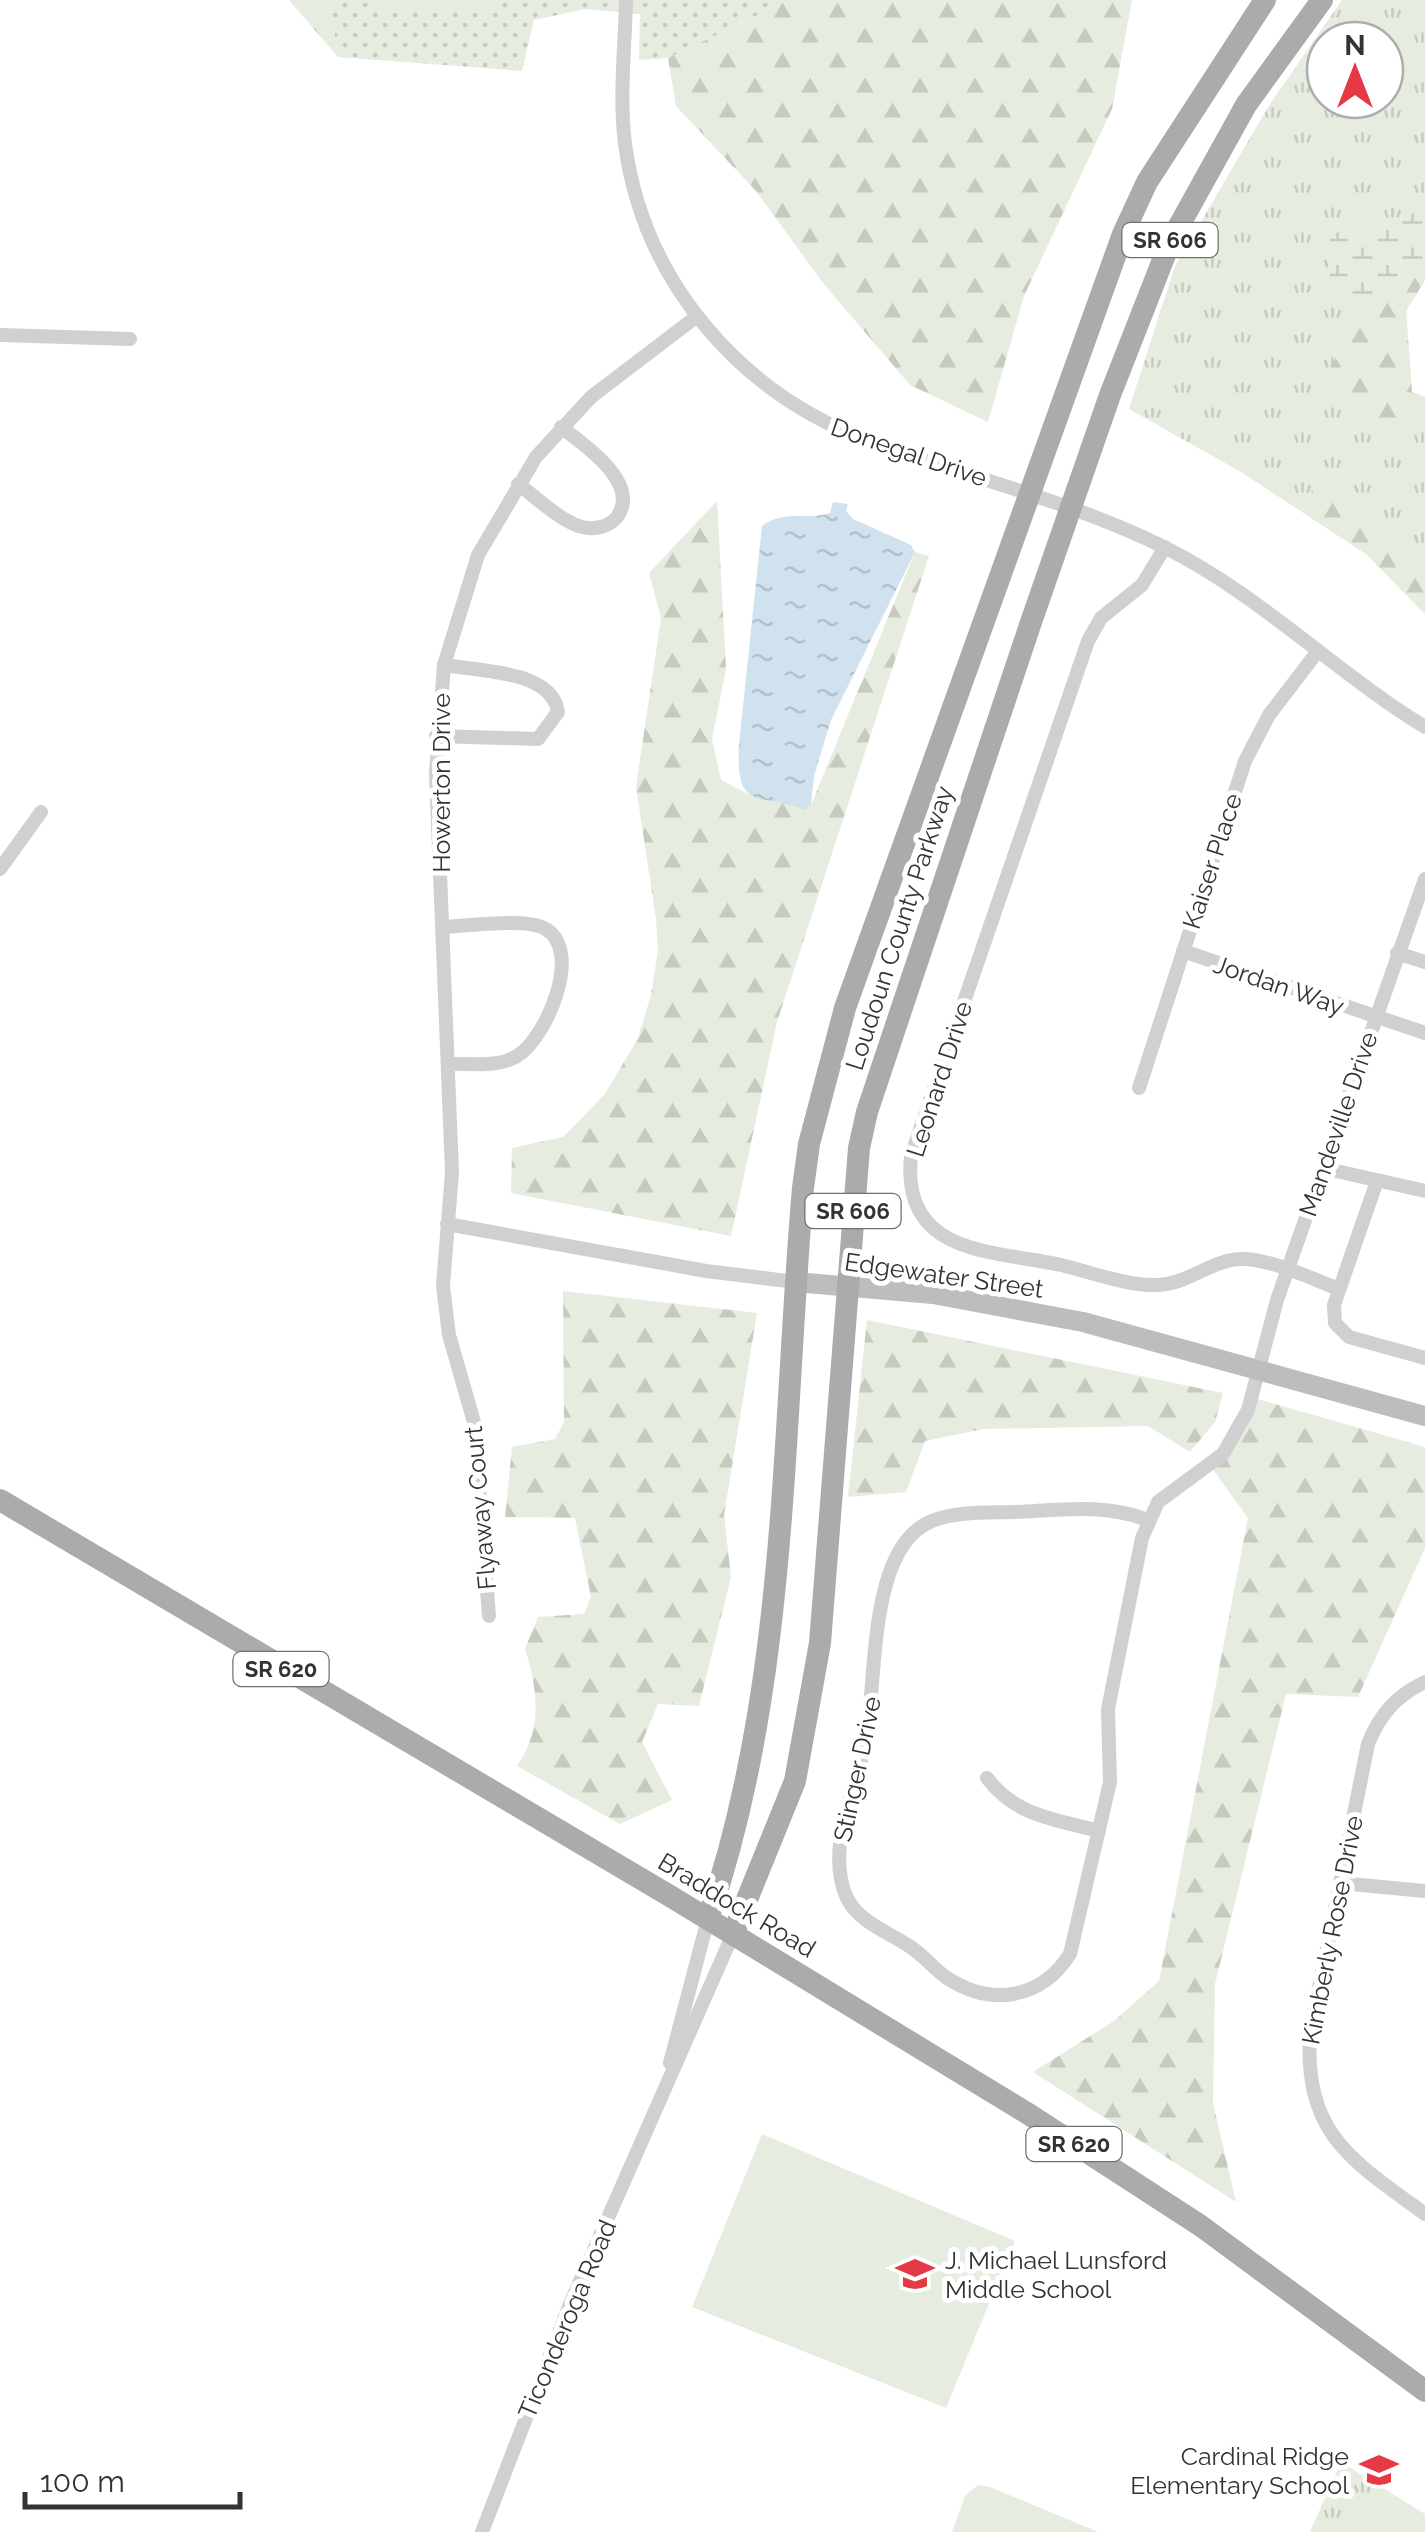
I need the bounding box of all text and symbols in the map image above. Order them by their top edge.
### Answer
north arrow [1305,20,1405,120]
text: N [1344,29,1366,62]
road number: SR 606 [1122,223,1218,257]
street label: Donegal Drive [827,411,991,493]
street label: Howerton Drive [426,693,456,873]
street label: Loudoun County Parkway [839,782,959,1074]
street label: Kaiser Place [1176,789,1248,933]
street label: Jordan Way [1210,949,1349,1021]
street label: Leonard Drive [900,997,978,1161]
street label: Mandeville Drive [1292,1028,1384,1220]
road number: SR 606 [806,1194,900,1228]
street label: Edgewater Street [843,1246,1046,1304]
street label: Flyaway Court [458,1424,502,1591]
road number: SR 620 [234,1652,328,1686]
street label: Stinger Drive [827,1694,887,1844]
street label: Kimberly Rose Drive [1295,1813,1369,2047]
street label: Braddock Road [653,1846,821,1964]
road number: SR 620 [1026,2127,1122,2161]
street label: Ticonderoga Road [512,2215,622,2423]
place label: J. Michael Lunsford Middle School [945,2245,1167,2304]
school or university icon: J. Michael Lunsford Middle School [894,2253,936,2295]
place label: Cardinal Ridge Elementary School [1130,2441,1349,2500]
scale bar [25,2447,240,2509]
school or university icon: Cardinal Ridge Elementary School [1358,2449,1400,2491]
text: 100 m [40,2464,125,2499]

